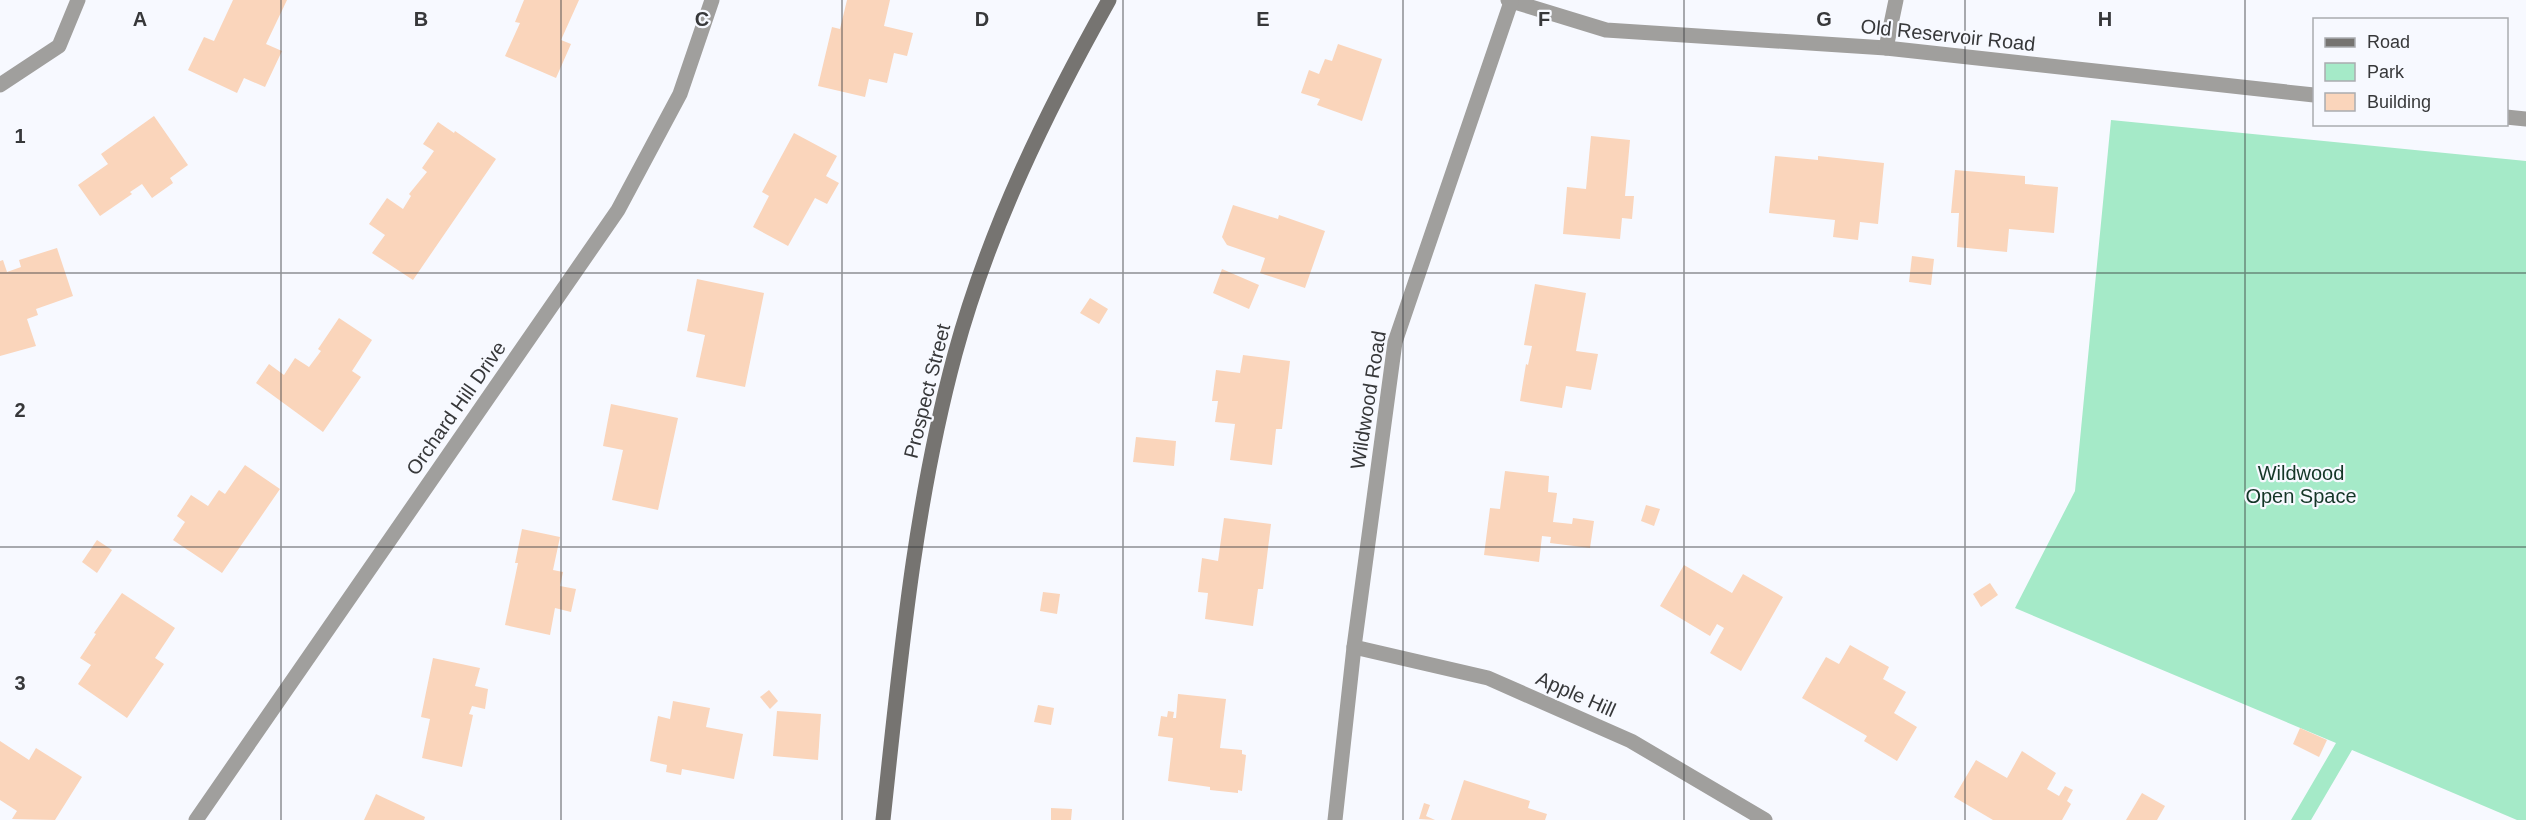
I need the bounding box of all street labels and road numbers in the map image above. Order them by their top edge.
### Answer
street label: Old Reservoir Road [1860,15,2036,55]
street label: Prospect Street [900,321,954,461]
street label: Wildwood Road [1346,329,1390,471]
street label: Orchard Hill Drive [402,337,510,479]
street label: Apple Hill [1533,667,1619,721]

